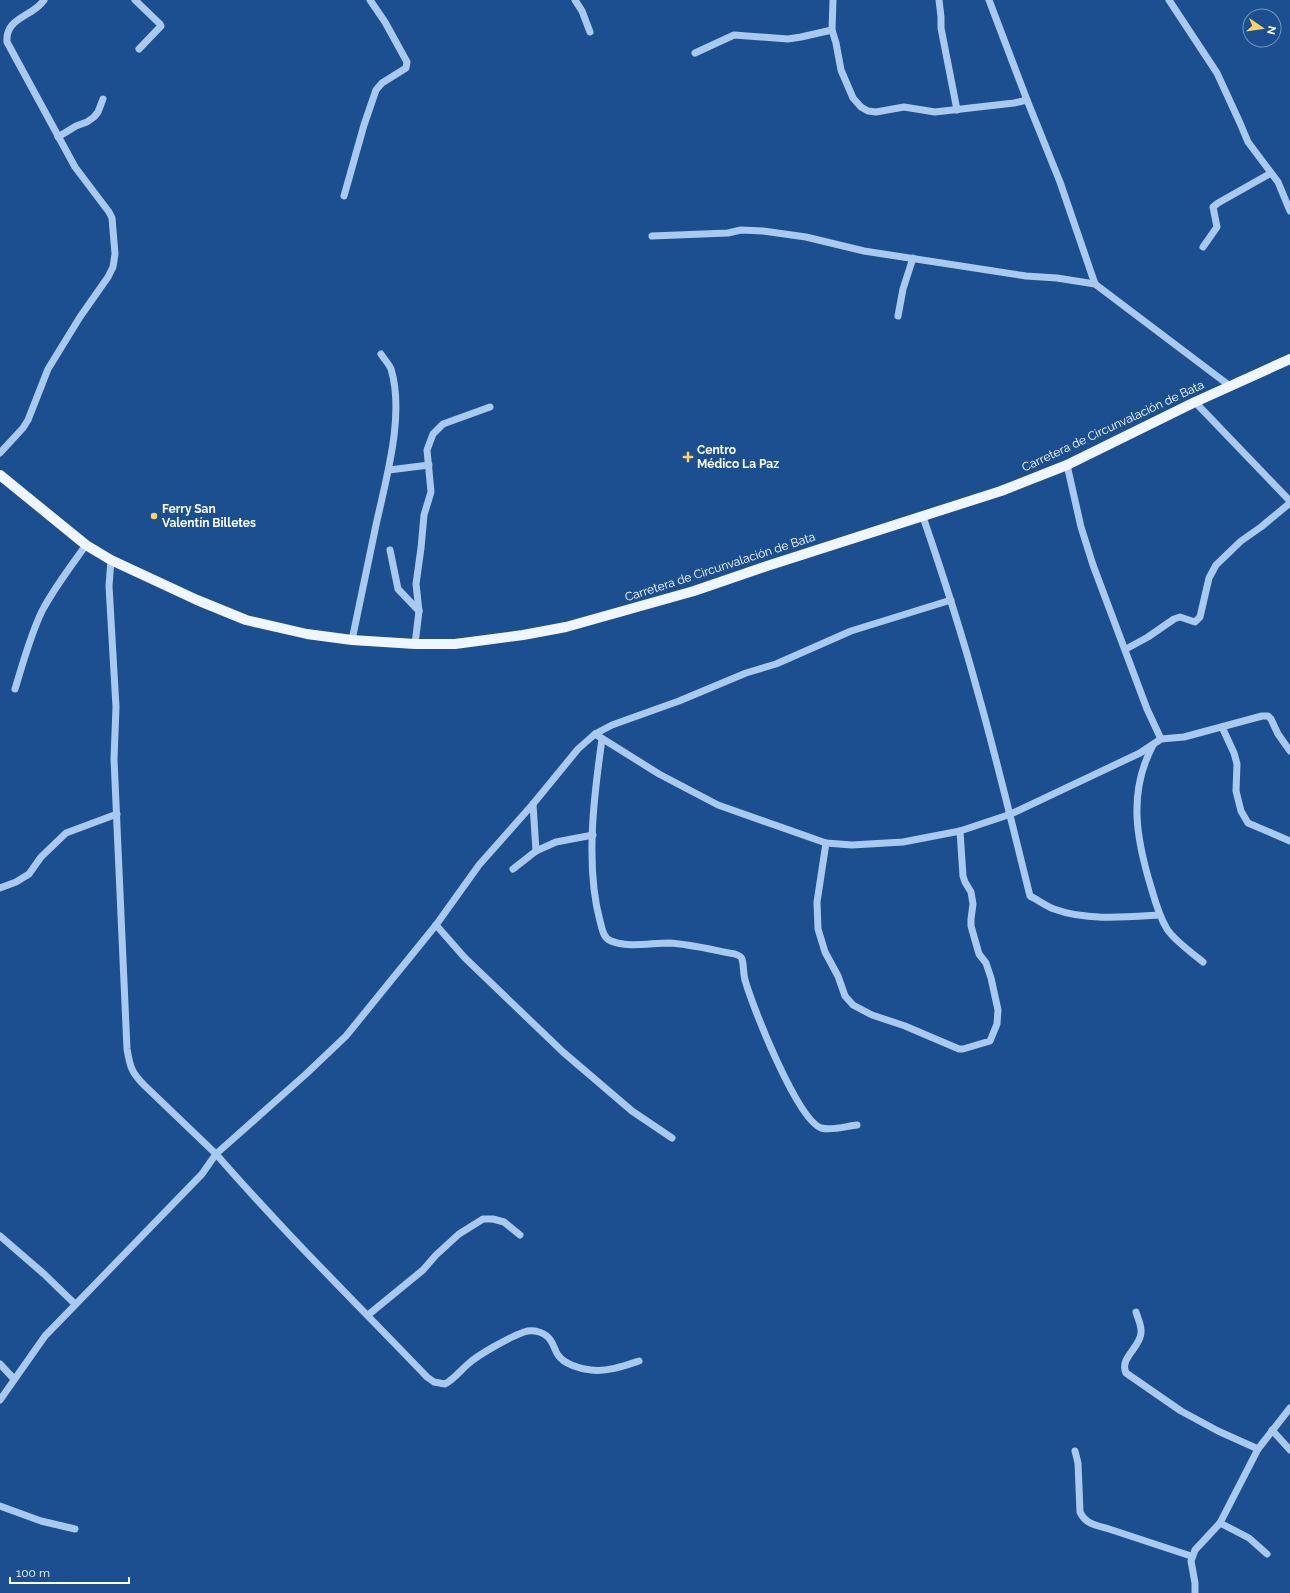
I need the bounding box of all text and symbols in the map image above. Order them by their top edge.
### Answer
north arrow [1242,8,1282,48]
text: N [1264,25,1279,36]
street label: Carretera de Circunvalación de Bata [1020,378,1206,474]
place label: Centro Médico La Paz [697,443,779,471]
marker: Centro Médico La Paz [682,451,694,463]
place label: Ferry San Valentín Billetes [162,502,256,530]
marker: Ferry San Valentín Billetes [149,511,159,521]
street label: Carretera de Circunvalación de Bata [623,530,817,604]
scale bar [10,1559,129,1585]
text: 100 m [16,1566,50,1580]

